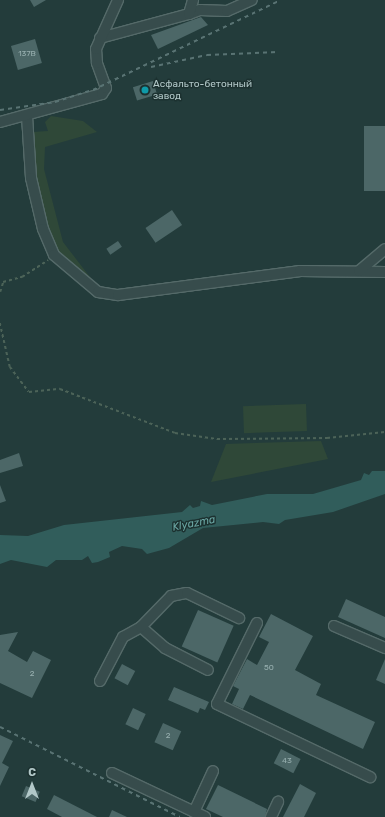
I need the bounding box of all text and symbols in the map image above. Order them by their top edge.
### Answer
house number: 137В [18,49,36,59]
place label: Асфальто-бетонный завод [153,78,252,102]
marker: Асфальто-бетонный завод [140,85,150,95]
water label: Klyazma [171,513,217,535]
house number: 50 [264,663,274,673]
house number: 2 [30,669,34,679]
house number: 2 [166,731,170,741]
house number: 43 [282,756,292,766]
north arrow [12,765,52,805]
text: С [28,766,36,779]

